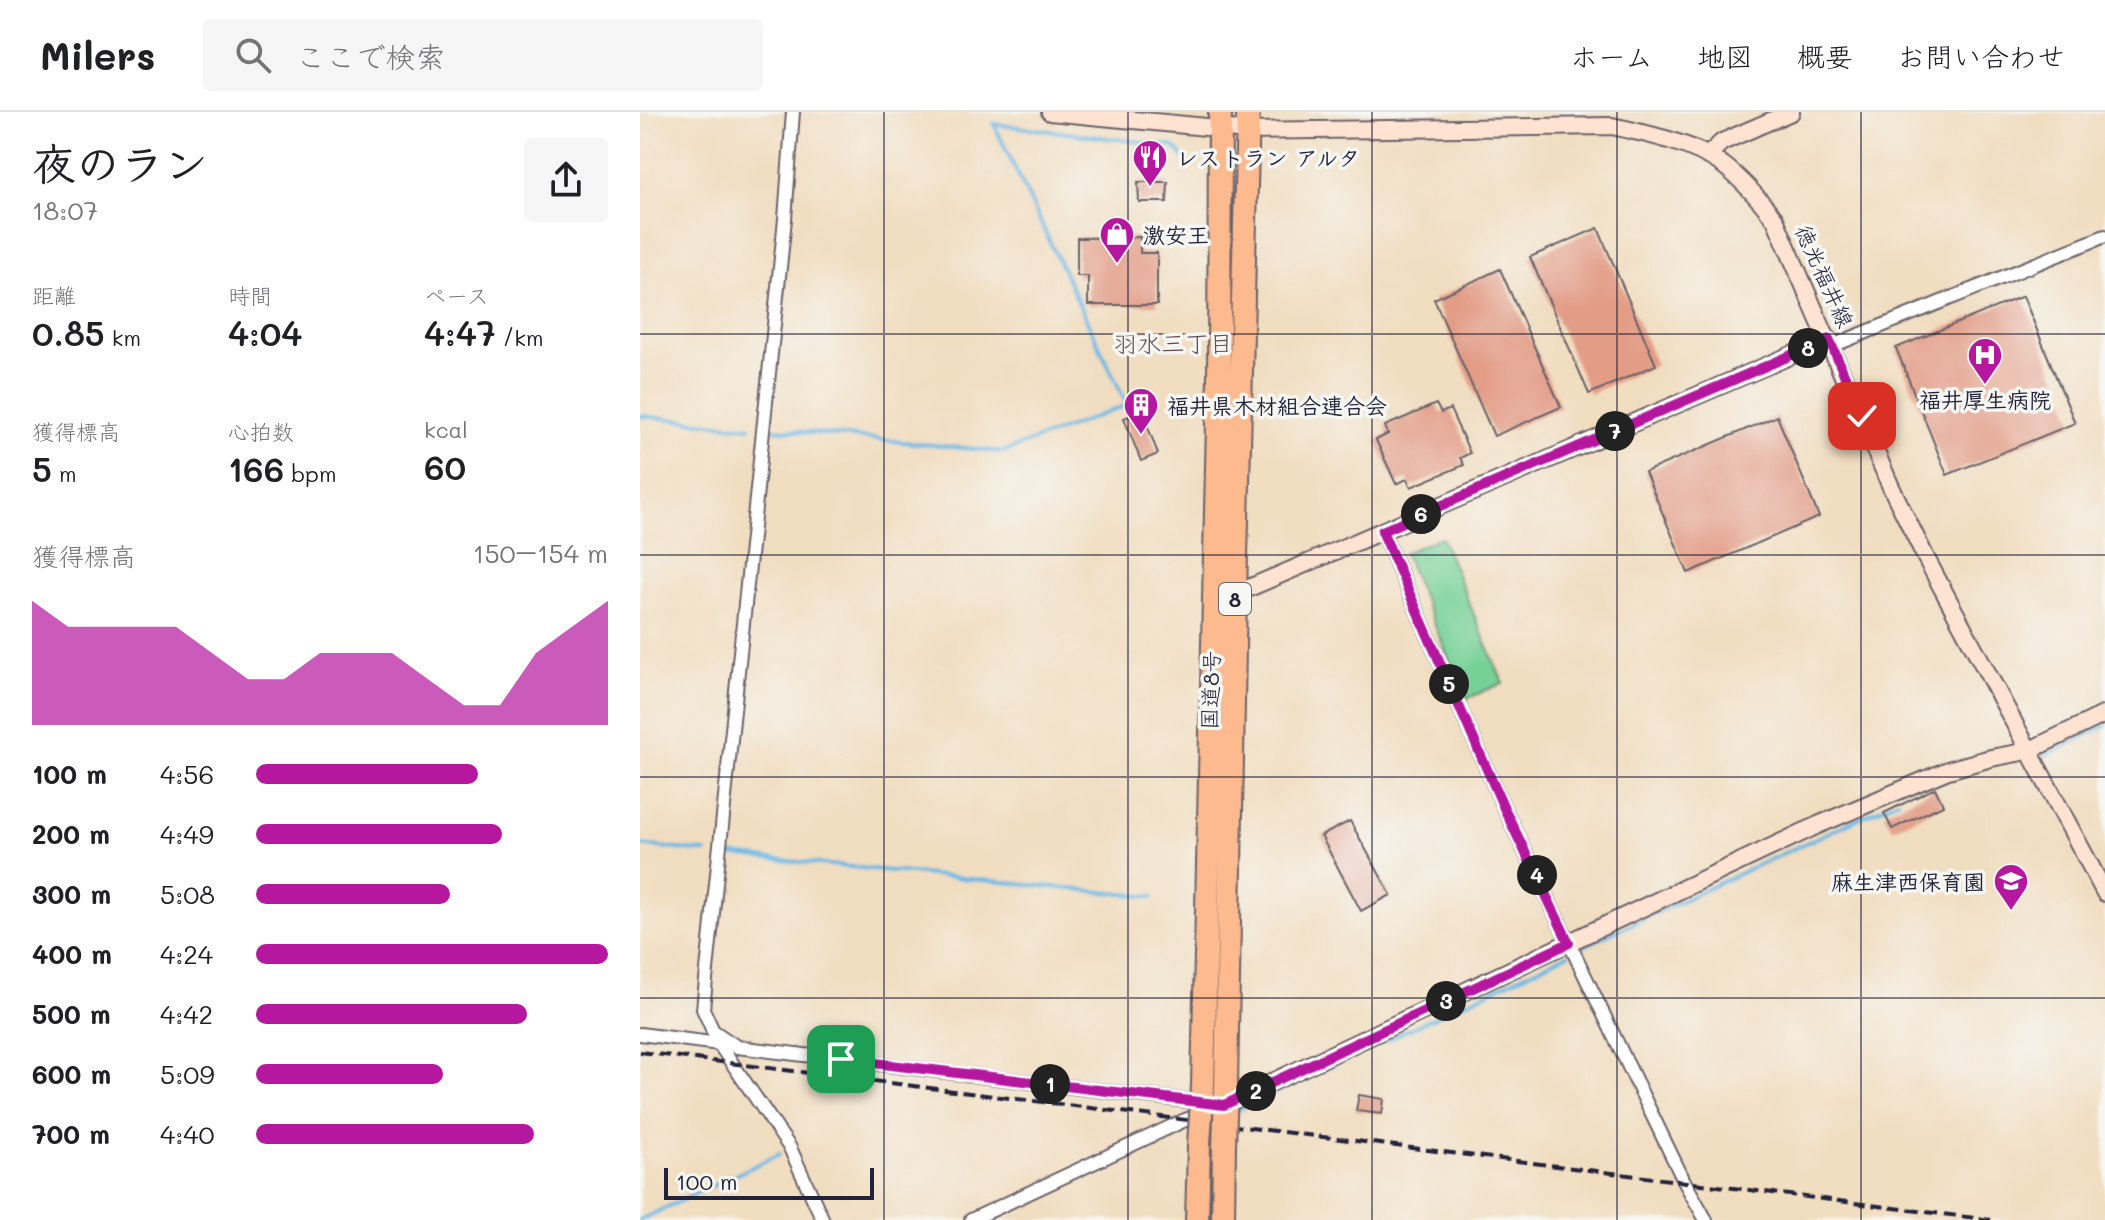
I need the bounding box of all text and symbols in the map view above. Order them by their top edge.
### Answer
search box [203,19,763,91]
text: Milers [40,30,155,80]
icon: search [231,33,275,77]
text: ここで検索 [295,36,445,76]
text: ホーム [1570,38,1653,74]
text: 地図 [1697,38,1753,74]
text: 概要 [1797,38,1853,74]
text: お問い合わせ [1897,38,2065,74]
text: 夜のラン [32,134,208,191]
button: share [524,138,608,222]
restaurant icon: レストラン アルタ [1131,138,1169,188]
place label: レストラン アルタ [1176,143,1360,172]
text: 18:07 [32,193,98,227]
shop icon: 激安王 [1098,215,1136,265]
place label: 激安王 [1143,220,1209,249]
street label: 徳光福井線 [1789,220,1861,332]
text: 距離 [32,281,76,310]
text: 時間 [228,281,272,310]
text: ペース [424,281,489,310]
text: 0.85 [32,310,105,355]
text: 4:04 [228,310,302,355]
text: 4:47 [424,310,496,355]
text: km [105,323,141,352]
text: /km [496,323,543,352]
district label: 羽水三丁目 [1113,327,1233,358]
pin: 8 [1788,328,1828,368]
text: 8 [1801,333,1815,362]
hospital icon: 福井厚生病院 [1966,336,2004,386]
pin [1828,382,1896,450]
place label: 福井厚生病院 [1919,385,2051,414]
building icon: 福井県木材組合連合会 [1122,386,1160,436]
place label: 福井県木材組合連合会 [1167,391,1387,420]
icon: check [1840,394,1884,438]
pin: 7 [1595,411,1635,451]
text: kcal [424,415,468,444]
text: 7 [1609,416,1621,445]
text: 獲得標高 [32,417,120,446]
text: 心拍数 [228,417,294,446]
text: 60 [424,444,466,489]
text: 5 [32,446,52,491]
text: 166 [228,446,284,491]
text: m [52,459,76,488]
text: bpm [284,459,336,488]
pin: 6 [1401,494,1441,534]
text: 6 [1414,499,1428,528]
text: 150–154 m [473,536,608,570]
text: 獲得標高 [32,539,136,573]
road number: 8 [1219,583,1251,615]
street label: 国道8号 [1194,650,1226,730]
pin: 5 [1429,664,1469,704]
text: 5 [1443,669,1455,698]
text: 100 m [32,757,107,791]
text: 4:56 [160,757,214,791]
text: 200 m [32,817,110,851]
text: 4:49 [160,817,214,851]
pin: 4 [1517,855,1557,895]
text: 4 [1530,860,1544,889]
school or university icon: 麻生津西保育園 [1992,862,2030,912]
place label: 麻生津西保育園 [1831,867,1985,896]
text: 300 m [32,877,111,911]
text: 5:08 [160,877,215,911]
text: 400 m [32,937,112,971]
text: 4:24 [160,937,213,971]
pin: 3 [1426,981,1466,1021]
text: 3 [1439,986,1453,1015]
text: 500 m [32,997,111,1031]
text: 4:42 [160,997,213,1031]
pin [807,1025,875,1093]
icon: arrive [819,1037,863,1081]
text: 600 m [32,1057,111,1091]
text: 5:09 [160,1057,215,1091]
pin: 1 [1030,1064,1070,1104]
text: 1 [1045,1069,1055,1098]
pin: 2 [1236,1071,1276,1111]
text: 2 [1250,1076,1262,1105]
text: 700 m [32,1117,110,1151]
text: 4:40 [160,1117,215,1151]
scale bar [664,1164,874,1200]
text: 100 m [676,1167,738,1196]

